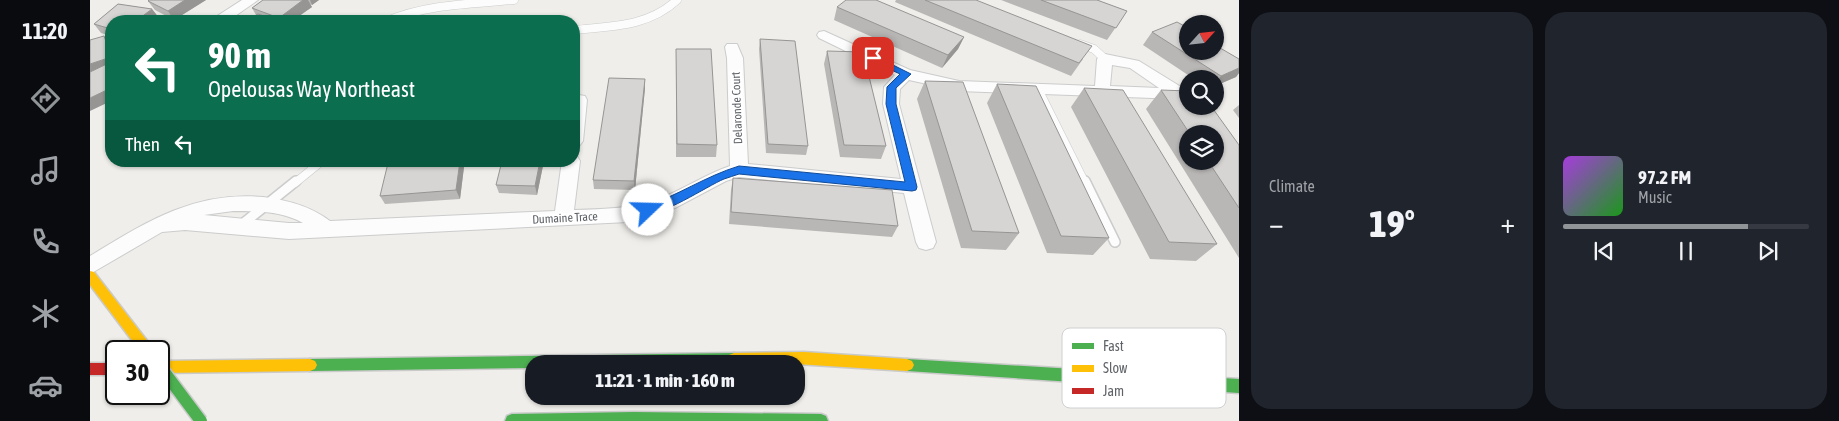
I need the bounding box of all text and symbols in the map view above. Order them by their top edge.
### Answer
north arrow [1179,15,1224,60]
map controls [1179,15,1224,170]
text: 11:20 [22,18,68,44]
icon: left [125,35,190,100]
text: 90 m [208,35,271,75]
pin [852,37,894,79]
icon: arrive [859,44,887,72]
button: search [1179,70,1224,115]
street label: Delaronde Court [729,71,745,144]
text: Opelousas Way Northeast [208,76,415,102]
icon: directions [28,81,63,116]
button: layers [1179,125,1224,170]
icon: left [170,130,198,158]
text: Then [125,133,160,155]
icon: music [28,153,63,188]
text: 97.2 FM [1638,166,1691,188]
text: Climate [1269,177,1315,195]
position arrow [621,183,673,235]
text: Music [1638,188,1672,206]
text: 19° [1369,202,1415,245]
text: − [1269,207,1284,239]
text: + [1500,207,1515,239]
street label: Dumaine Trace [532,209,598,227]
icon: phone [28,224,63,259]
icon: previous [1590,237,1618,265]
icon: pause [1672,237,1700,265]
icon: next [1754,237,1782,265]
icon: climate [28,296,63,331]
legend [1062,328,1226,408]
text: Fast [1103,338,1124,354]
speed limit sign: 30 [105,340,170,405]
text: Slow [1103,360,1128,376]
icon: car [28,368,63,403]
text: 11:21 · 1 min · 160 m [595,369,735,391]
text: Jam [1103,383,1124,399]

